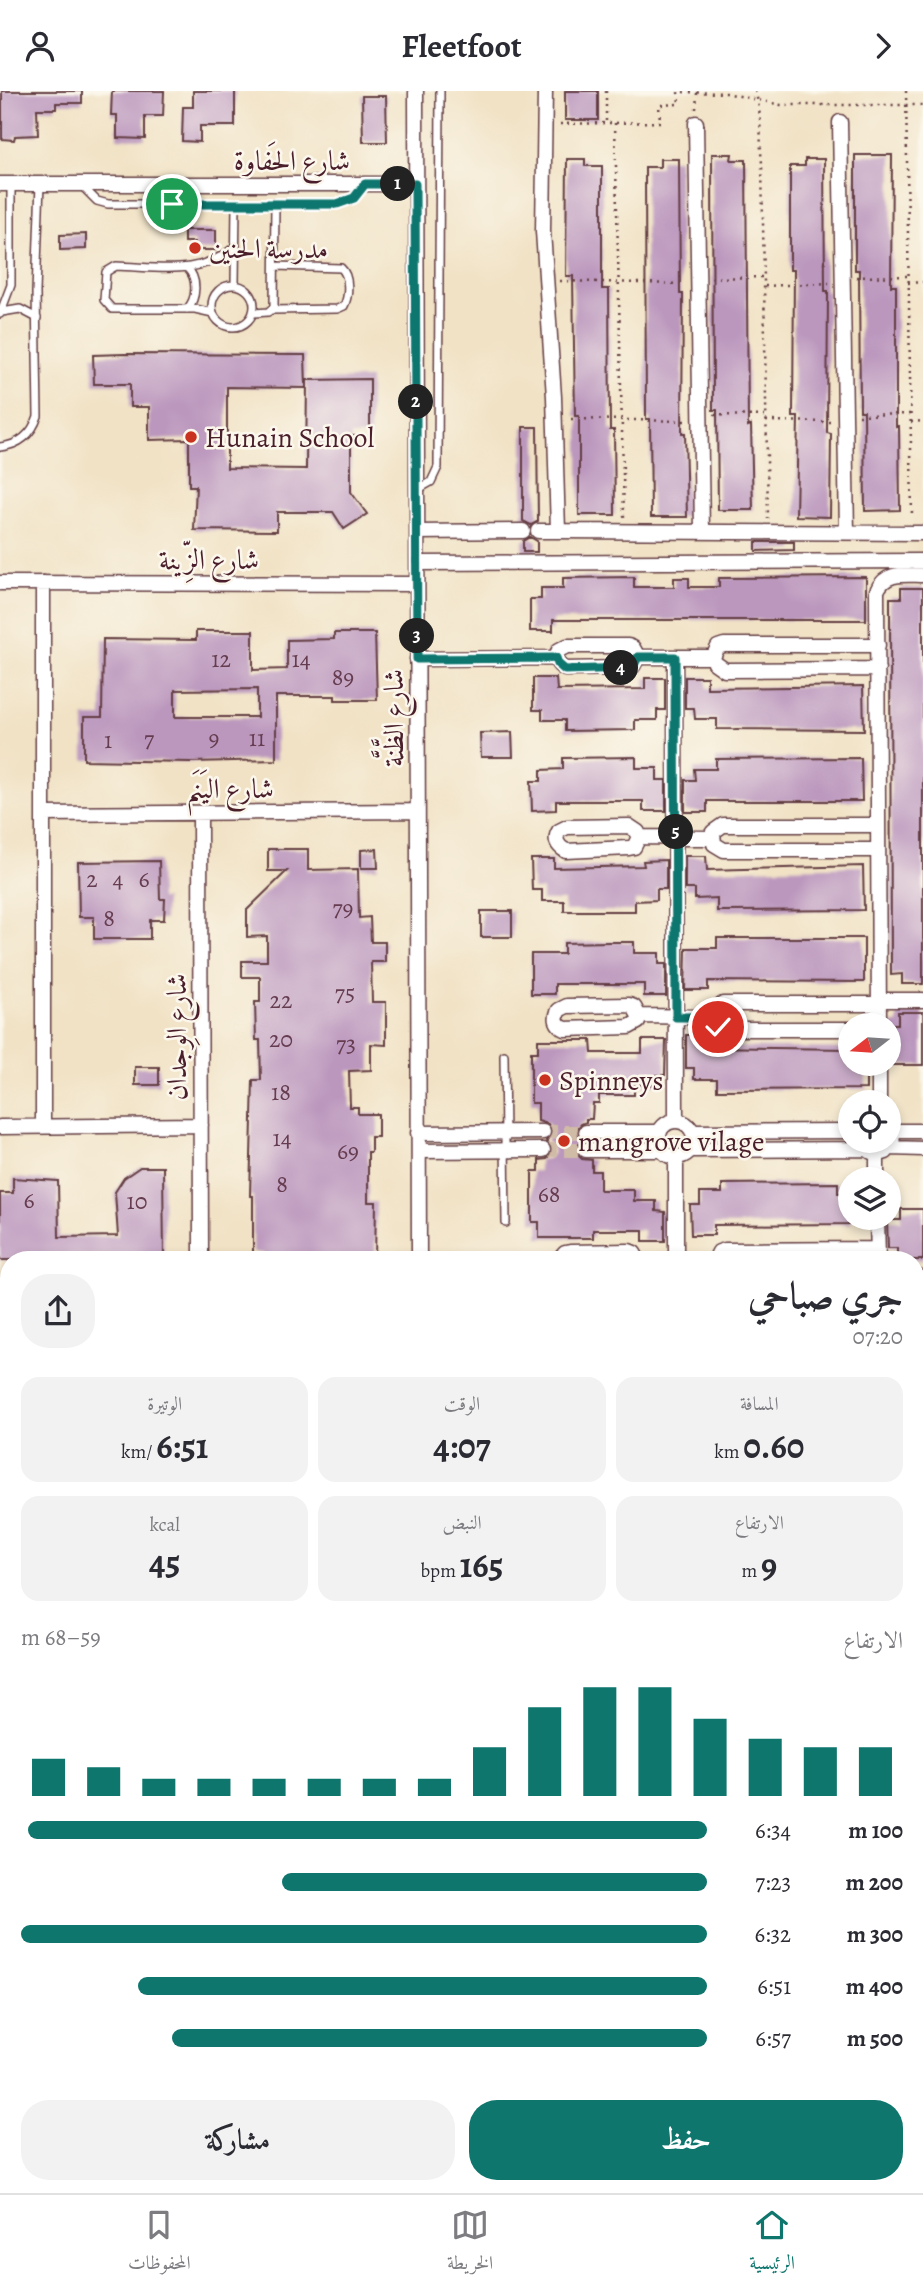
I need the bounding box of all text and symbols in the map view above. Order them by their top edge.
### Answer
text: Fleetfoot [401,24,522,68]
icon: person [21,27,59,65]
icon: forward [864,27,902,65]
street label: شارع الحَفاوة [234,140,350,184]
pin: 1 [380,167,416,201]
text: 1 [394,170,401,196]
pin [142,174,202,234]
icon: arrive [153,185,191,223]
place label: مدرسة الحنين [209,230,328,268]
marker: مدرسة الحنين [187,240,203,256]
pin: 2 [398,385,434,419]
text: 2 [411,388,420,414]
place label: Hunain School [205,419,374,457]
marker: Hunain School [183,429,199,445]
street label: شارع الزِّينة [159,540,259,583]
pin: 3 [400,619,434,653]
text: 3 [412,622,421,648]
house number: 12 [211,643,231,675]
house number: 14 [291,643,311,675]
pin: 4 [604,651,638,685]
text: 4 [616,654,625,680]
house number: 89 [332,661,354,693]
street label: شارع الظَّنَّة [370,669,417,767]
house number: 9 [209,722,219,754]
house number: 11 [249,722,265,754]
house number: 7 [144,723,155,755]
house number: 1 [104,724,112,756]
street label: شارع اليَنَم [186,768,274,816]
pin: 5 [658,815,694,849]
text: 5 [671,818,680,844]
house number: 2 [86,863,98,895]
house number: 4 [113,863,124,895]
house number: 6 [138,863,150,895]
house number: 79 [333,892,354,924]
house number: 8 [103,902,115,934]
street label: شارع الوِجدان [158,973,200,1101]
house number: 75 [335,977,355,1009]
house number: 22 [270,984,292,1016]
pin [688,997,748,1057]
icon: check [699,1008,737,1046]
north arrow [838,1013,901,1076]
map controls [838,1013,901,1230]
house number: 20 [269,1023,293,1055]
house number: 73 [336,1028,356,1060]
place label: Spinneys [559,1062,664,1100]
marker: Spinneys [537,1072,553,1088]
house number: 18 [271,1076,291,1108]
button: locate [838,1090,901,1153]
house number: 14 [272,1122,292,1154]
place label: mangrove vilage [578,1123,765,1161]
marker: mangrove vilage [556,1133,572,1149]
house number: 69 [337,1135,359,1167]
button: layers [838,1167,901,1230]
house number: 8 [276,1168,288,1200]
house number: 68 [538,1178,560,1210]
house number: 6 [23,1184,35,1216]
house number: 10 [127,1185,148,1217]
text: جري صباحي [748,1269,903,1321]
button: share [21,1274,95,1348]
text: 07:20 [852,1321,903,1352]
text: الوتيرة [147,1391,182,1417]
text: الوقت [444,1391,480,1417]
text: المسافة [740,1391,779,1417]
text: 6:51 [156,1422,208,1470]
text: 4:07 [433,1422,491,1470]
text: 0.60 [743,1422,804,1470]
text: /km [121,1439,156,1465]
text: km [714,1439,743,1465]
text: النبض [442,1510,482,1536]
text: الارتفاع [735,1510,784,1536]
text: kcal [149,1512,180,1538]
text: 45 [149,1538,180,1586]
text: 165 [460,1541,504,1589]
text: 9 [761,1541,777,1589]
text: bpm [420,1558,460,1584]
text: m [741,1558,761,1584]
text: 59–68 m [21,1622,101,1653]
text: الارتفاع [843,1625,903,1656]
text: 6:34 [755,1815,791,1846]
text: 100 m [848,1815,903,1846]
text: 7:23 [755,1867,791,1898]
text: 200 m [845,1867,903,1898]
text: 6:32 [754,1919,791,1950]
text: 300 m [847,1919,903,1950]
text: 6:51 [757,1971,791,2002]
text: 400 m [846,1971,903,2002]
text: 6:57 [755,2023,791,2054]
text: 500 m [847,2023,903,2054]
button: مشاركة [21,2100,455,2180]
button: حفظ [469,2100,903,2180]
tab: المحفوظات [128,2206,191,2281]
tab: الخريطة [447,2206,493,2281]
tab: الرئيسية [749,2206,795,2281]

